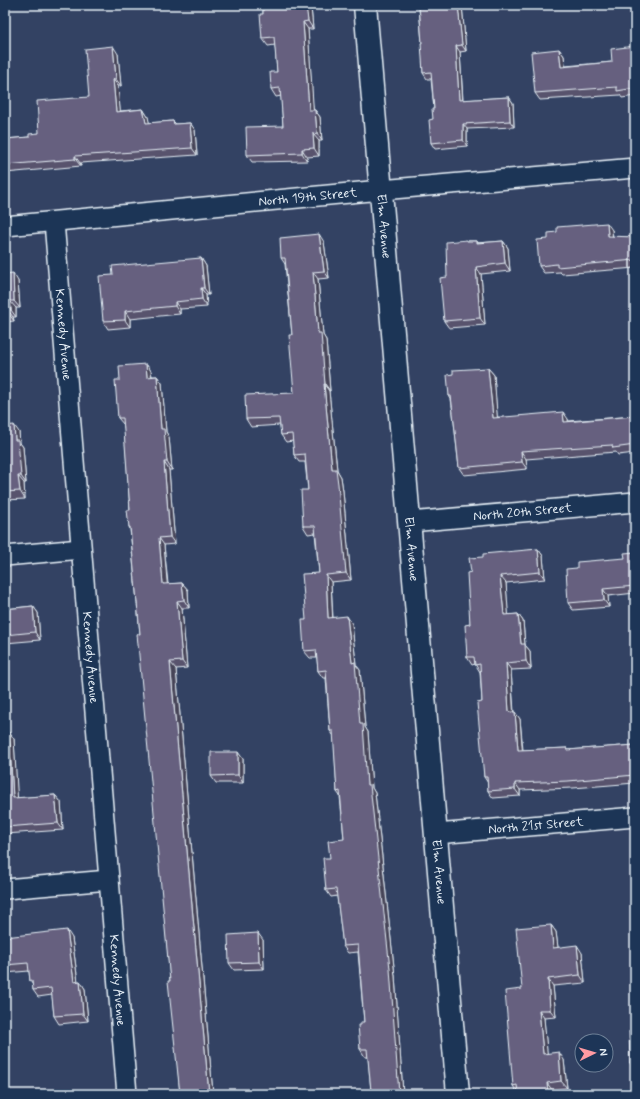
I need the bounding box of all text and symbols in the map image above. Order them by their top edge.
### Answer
street label: North 19th Street [258,184,358,210]
street label: Elm Avenue [373,193,395,259]
street label: Kennedy Avenue [51,288,76,381]
street label: North 20th Street [472,499,573,525]
street label: Elm Avenue [400,516,423,582]
street label: Kennedy Avenue [78,611,103,704]
street label: North 21st Street [487,813,584,838]
street label: Elm Avenue [428,839,450,905]
street label: Kennedy Avenue [105,934,130,1027]
north arrow [574,1033,614,1073]
text: N [596,1048,610,1056]

